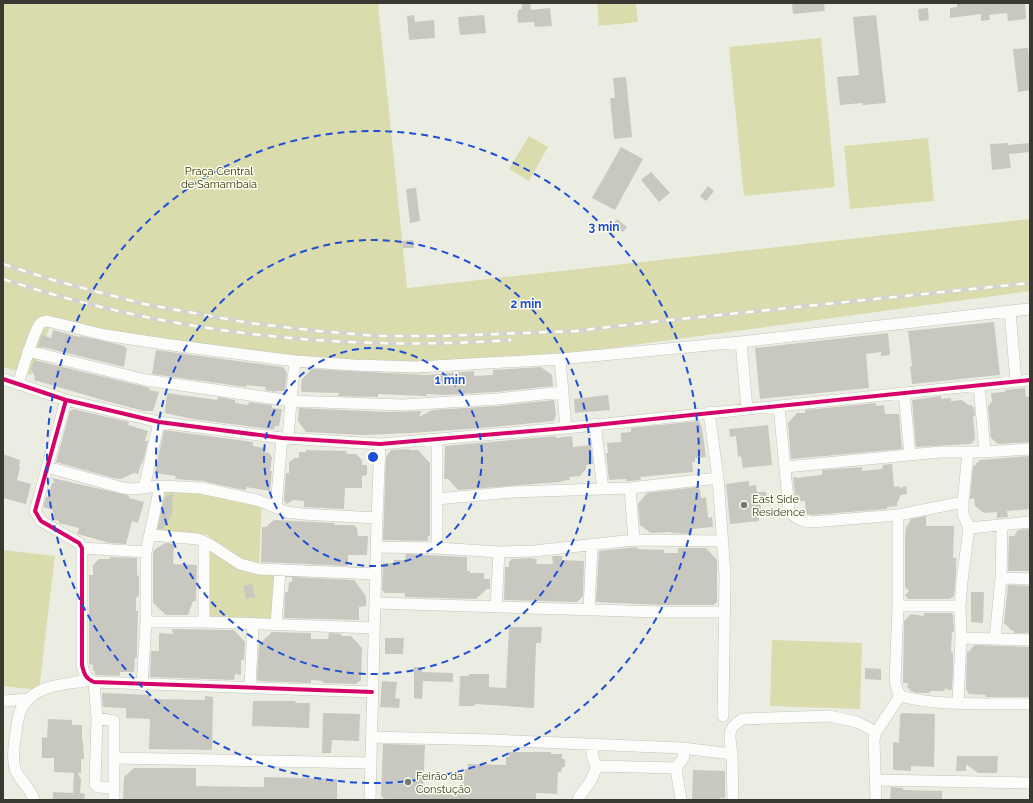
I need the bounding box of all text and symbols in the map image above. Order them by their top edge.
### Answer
park label: Praça Central de Samambaia [181,165,257,191]
text: 3 min [588,220,620,234]
text: 2 min [510,297,542,311]
text: 1 min [435,373,465,387]
centre of rings [366,450,380,464]
place label: East Side Residence [752,493,806,519]
marker: East Side Residence [739,500,749,510]
place label: Feirão da Constução [416,770,471,796]
marker: Feirão da Constução [403,777,413,787]

